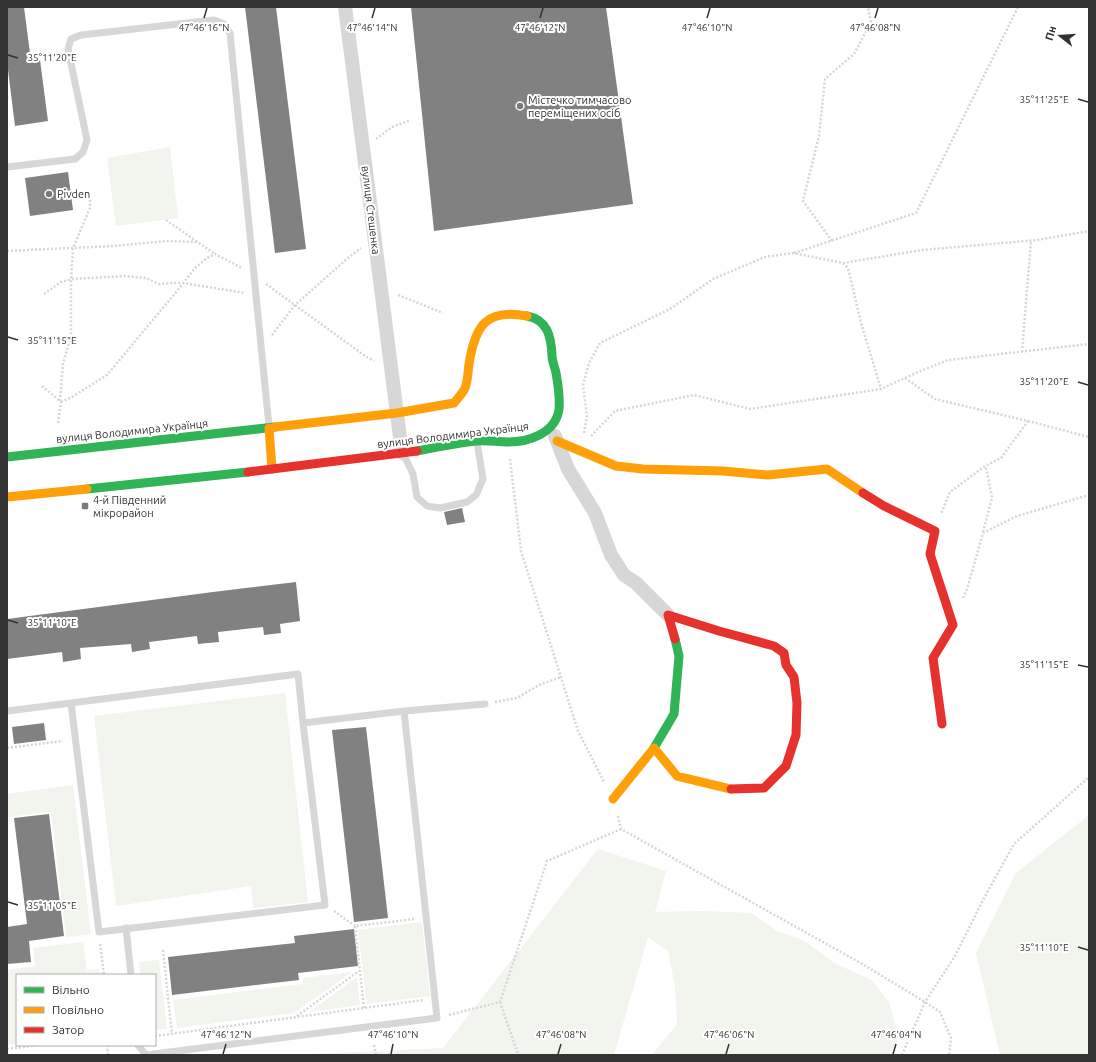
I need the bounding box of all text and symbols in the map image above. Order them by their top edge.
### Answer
north arrow [1040,16,1080,56]
text: 47°46'16"N [179,22,229,33]
text: 47°46'14"N [347,22,397,33]
text: 47°46'12"N [515,22,565,33]
text: 47°46'10"N [682,22,732,33]
text: 47°46'08"N [850,22,900,33]
text: Пн [1043,24,1058,42]
text: 35°11'20"E [27,52,77,63]
place label: Містечко тимчасово переміщених осіб [528,94,631,119]
text: 35°11'25"E [1019,94,1069,105]
marker: Містечко тимчасово переміщених осіб [515,101,525,111]
street label: вулиця Стешенка [360,165,382,255]
place label: Pivden [57,188,90,200]
marker: Pivden [44,189,54,199]
text: 35°11'15"E [27,335,77,346]
text: 35°11'20"E [1019,376,1069,387]
street label: вулиця Володимира Українця [55,417,209,445]
street label: вулиця Володимира Українця [377,420,529,450]
place label: 4-й Південний мікрорайон [93,494,166,519]
marker: 4-й Південний мікрорайон [80,501,90,511]
text: 35°11'10"E [27,617,77,628]
text: 35°11'15"E [1019,659,1069,670]
text: 35°11'05"E [27,900,77,911]
text: 35°11'10"E [1019,942,1069,953]
legend [16,974,156,1046]
text: Вільно [52,983,90,996]
text: Повільно [52,1003,104,1016]
text: Затор [52,1023,84,1036]
text: 47°46'12"N [201,1029,251,1040]
text: 47°46'10"N [368,1029,418,1040]
text: 47°46'08"N [536,1029,586,1040]
text: 47°46'06"N [704,1029,754,1040]
text: 47°46'04"N [871,1029,921,1040]

